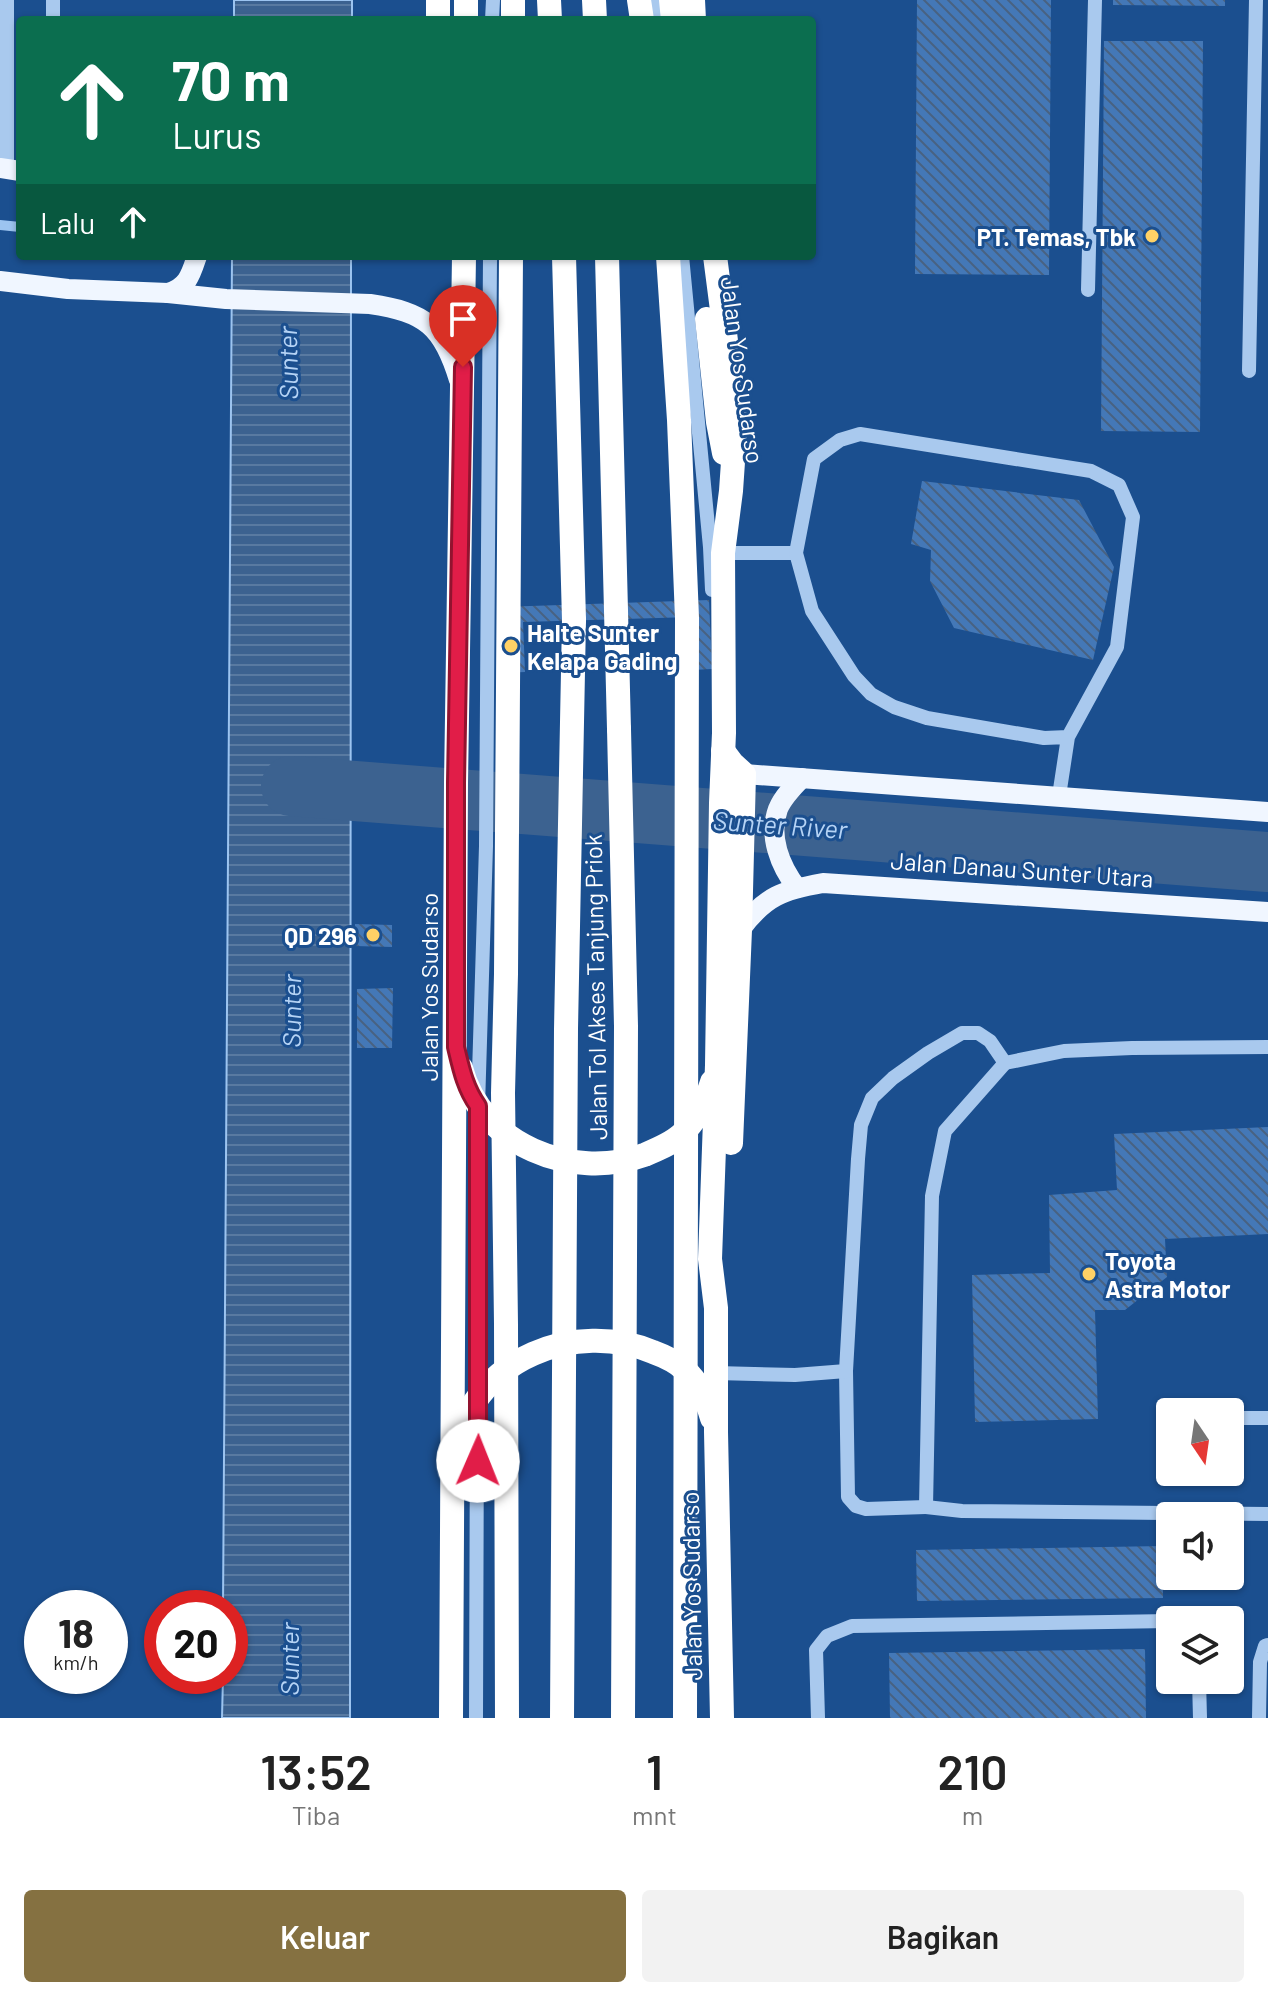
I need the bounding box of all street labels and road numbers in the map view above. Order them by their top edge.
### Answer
street label: Jalan Yos Sudarso [716,275,770,465]
street label: Jalan Tol Akses Tanjung Priok [578,834,612,1140]
street label: Jalan Danau Sunter Utara [890,845,1154,893]
street label: Jalan Yos Sudarso [414,893,443,1081]
street label: Jalan Yos Sudarso [675,1491,707,1681]

